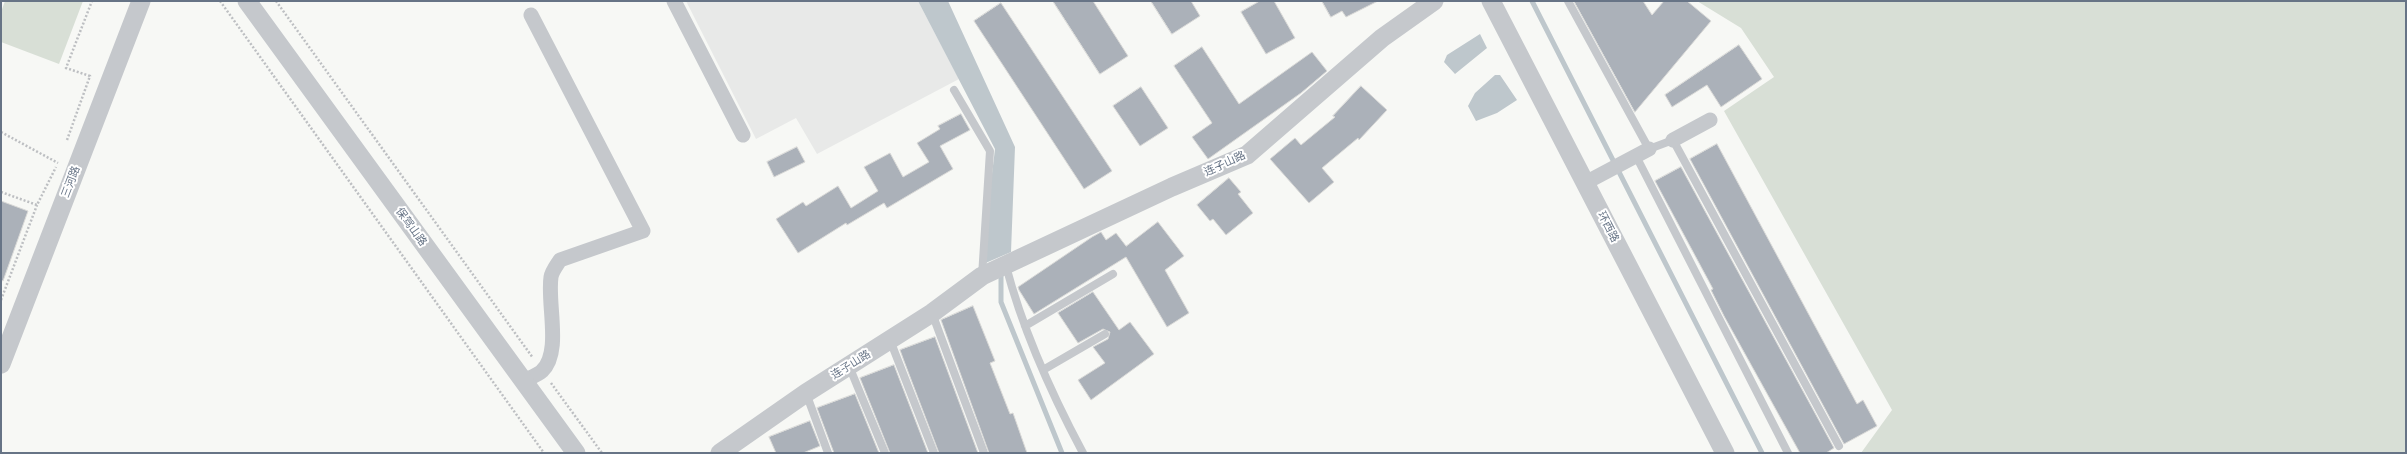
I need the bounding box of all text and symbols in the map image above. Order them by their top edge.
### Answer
street label: 连子山路 [1202,149,1248,179]
street label: 三河路 [59,164,83,200]
street label: 保驾山路 [393,205,429,249]
street label: 环西路 [1595,209,1621,245]
street label: 连子山路 [829,348,873,382]

